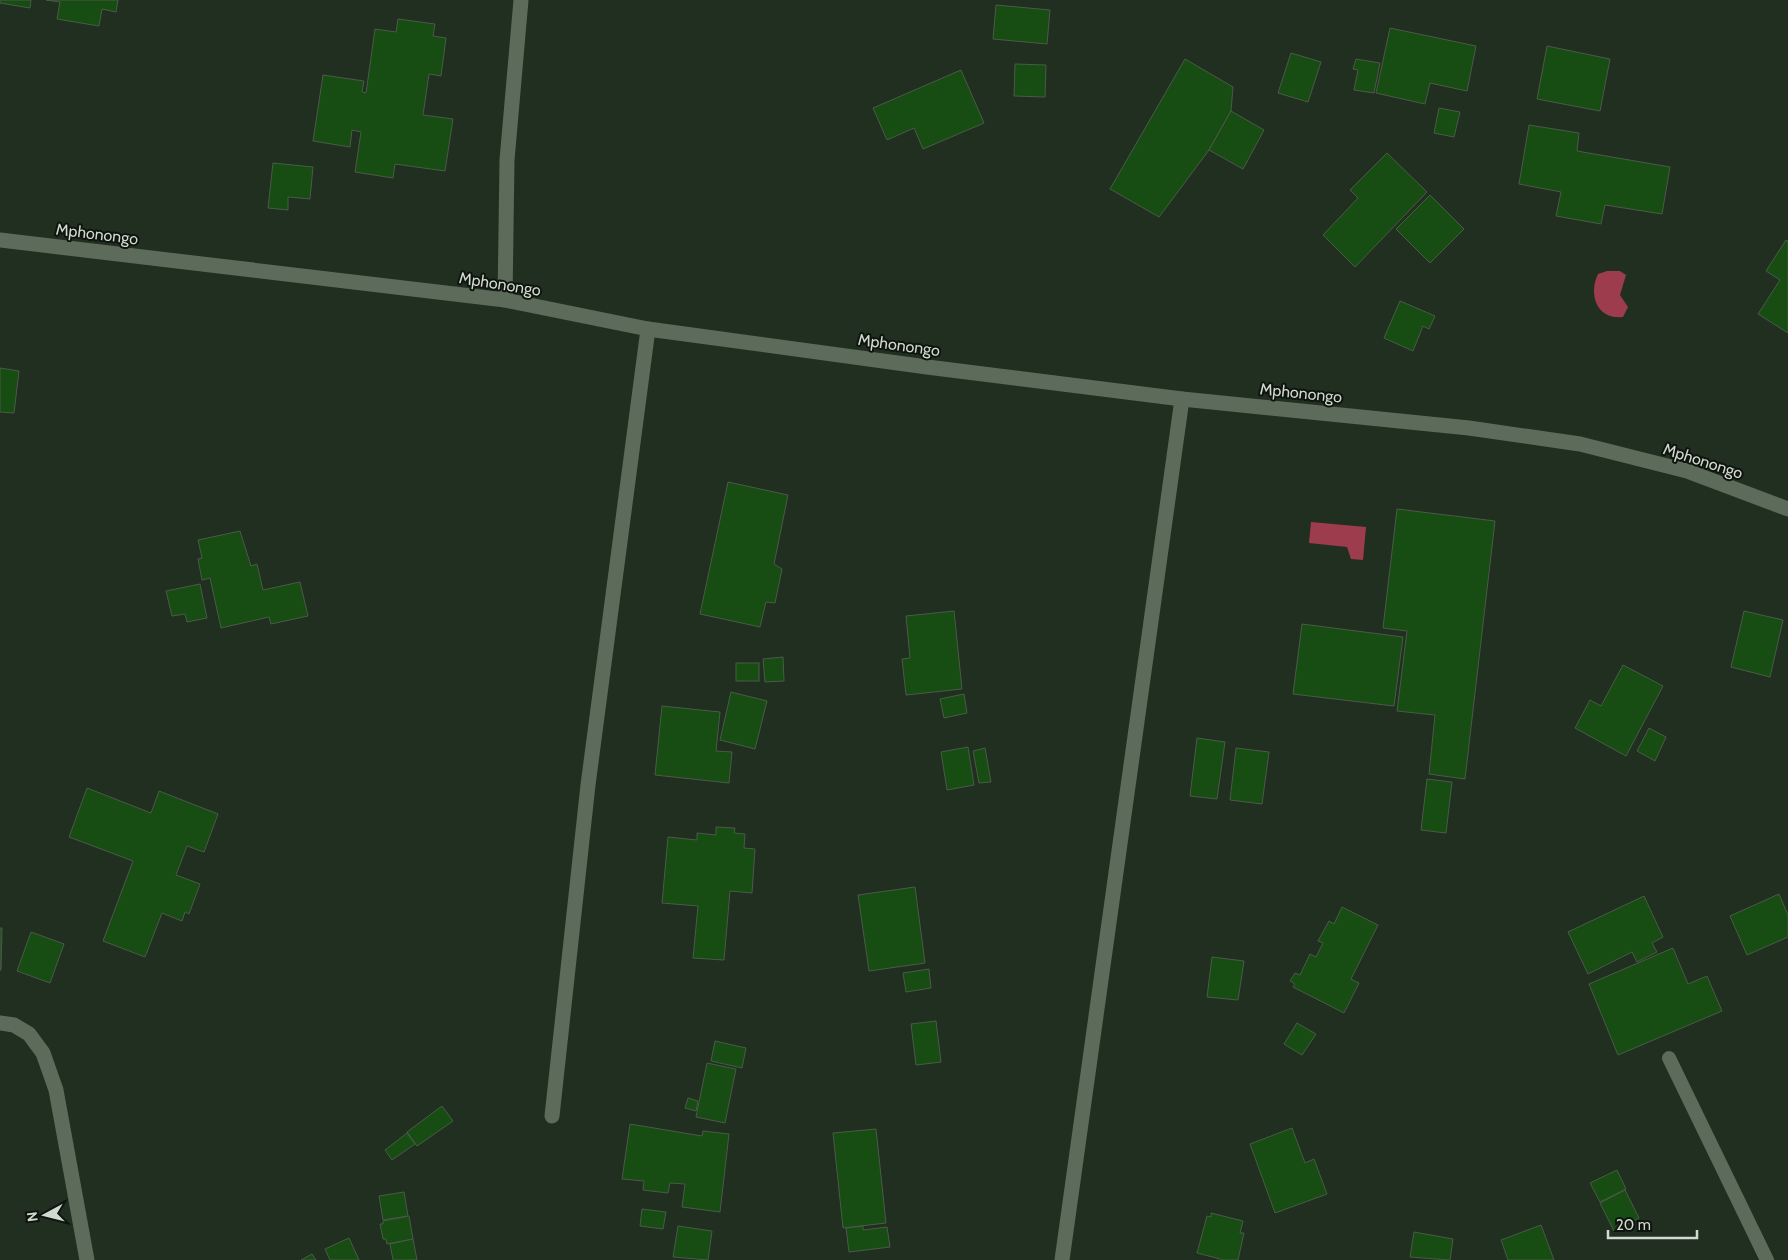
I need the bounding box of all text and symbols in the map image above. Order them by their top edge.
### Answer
street label: Mphonongo [55,220,139,248]
street label: Mphonongo [458,268,543,300]
street label: Mphonongo [857,330,941,360]
street label: Mphonongo [1259,379,1343,407]
street label: Mphonongo [1661,439,1745,483]
north arrow [20,1190,70,1240]
scale bar [1608,1208,1697,1240]
text: N [23,1211,42,1223]
text: 20 m [1616,1216,1651,1234]

